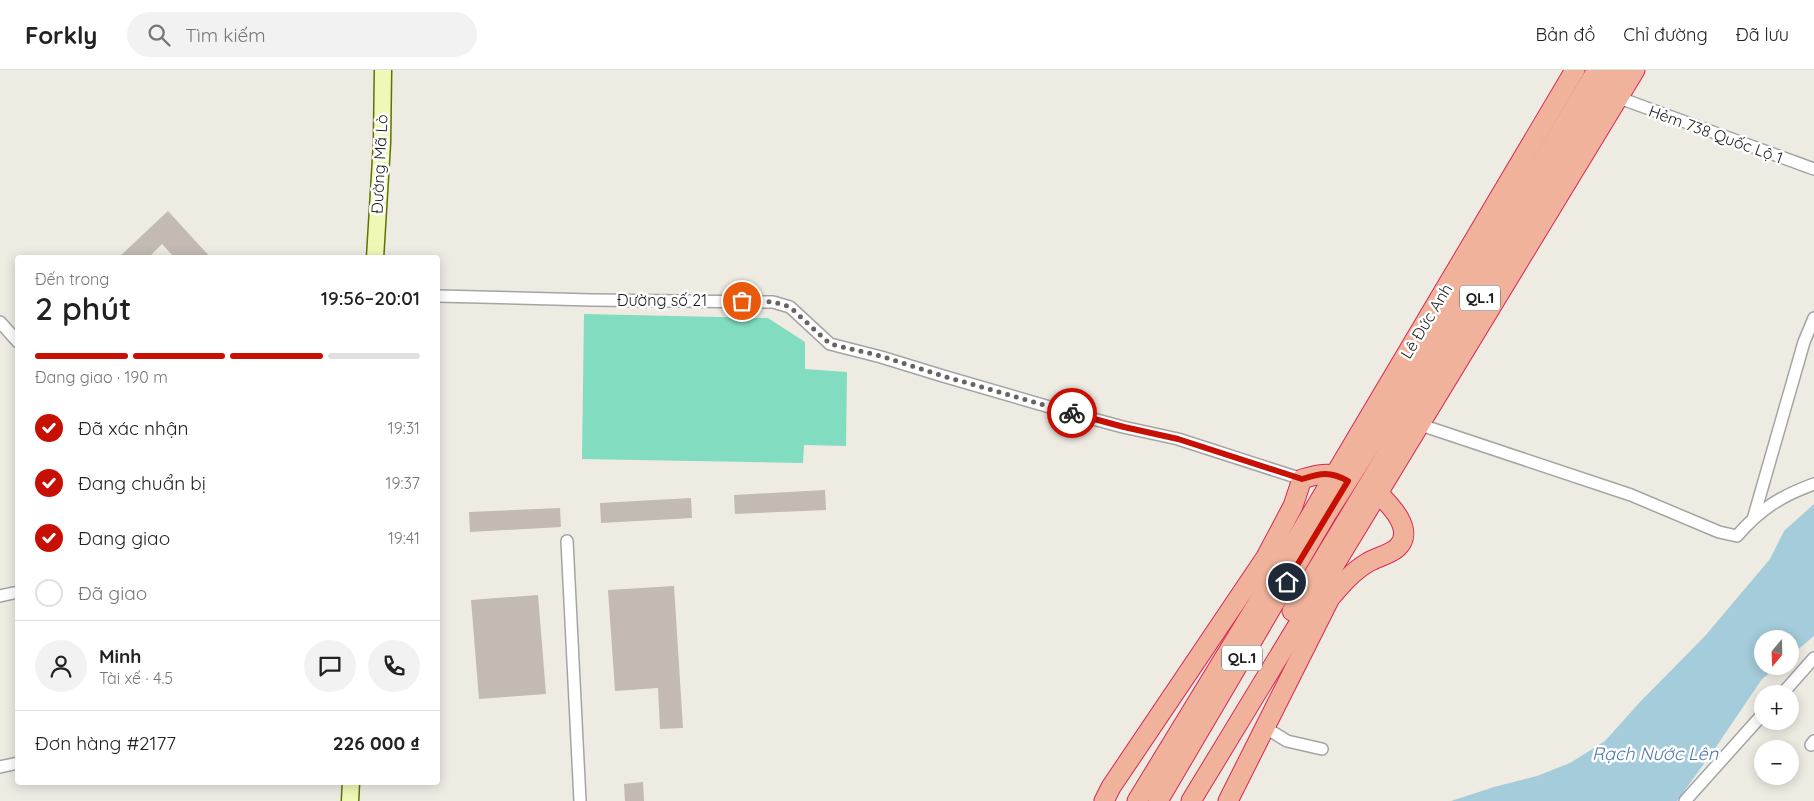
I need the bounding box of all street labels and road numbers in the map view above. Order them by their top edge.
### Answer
street label: Hẻm 738 Quốc Lộ 1 [1646,100,1786,168]
street label: Đường Mã Lò [366,114,392,214]
street label: Lê Đức Anh [1396,280,1456,362]
road number: QL.1 [1460,286,1500,310]
street label: Đường số 21 [617,290,707,310]
road number: QL.1 [1222,646,1262,670]

